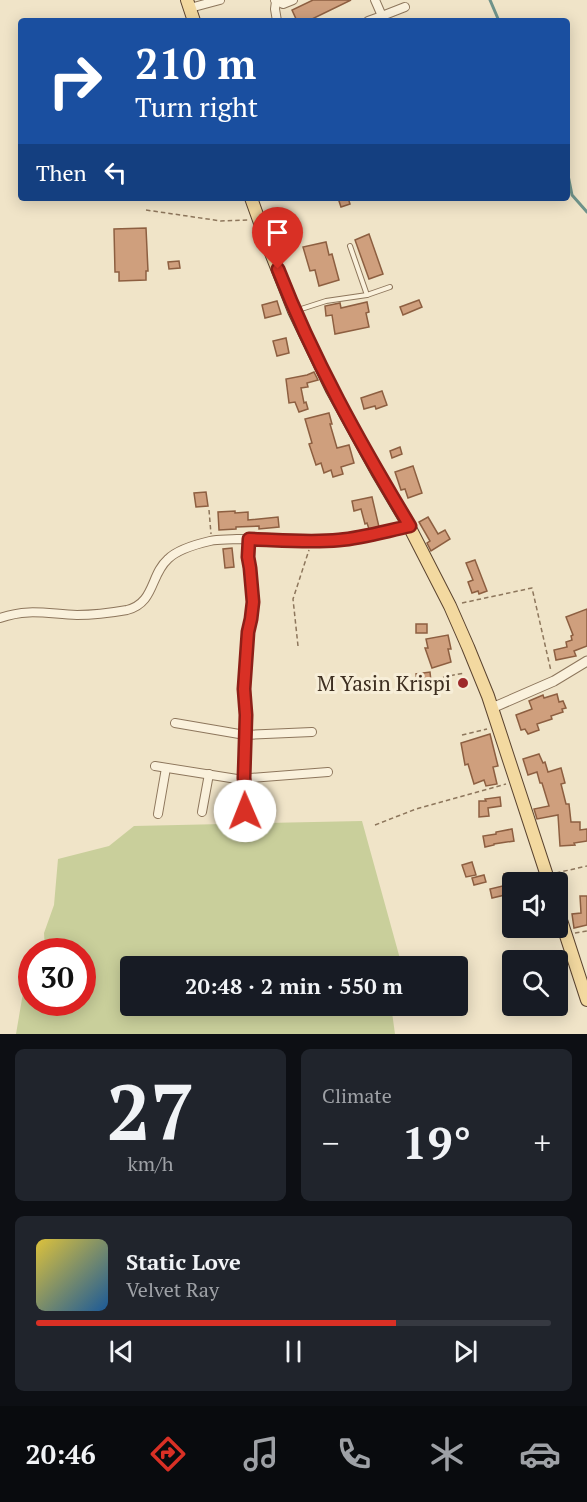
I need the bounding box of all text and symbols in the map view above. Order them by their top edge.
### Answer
text: 210 m [135,35,256,91]
icon: right [36,42,114,120]
text: Turn right [135,89,258,125]
icon: left [99,156,132,189]
text: Then [36,158,87,187]
pin [252,207,303,269]
icon: arrive [261,216,294,249]
place label: M Yasin Krispi [317,669,451,697]
marker: M Yasin Krispi [456,676,470,690]
position arrow [213,779,277,843]
map controls [502,872,568,1016]
button: sound [502,872,568,938]
speed limit sign: 30 [18,938,96,1016]
button: search [502,950,568,1016]
text: 20:48 · 2 min · 550 m [185,971,403,1000]
text: 27 [106,1059,195,1162]
text: Climate [322,1082,392,1109]
text: 19° [402,1112,471,1172]
text: − [322,1121,340,1164]
text: + [533,1121,551,1164]
text: km/h [127,1150,174,1177]
text: Static Love [126,1247,241,1276]
text: Velvet Ray [126,1276,219,1303]
icon: previous [105,1335,138,1368]
icon: pause [277,1335,310,1368]
icon: next [449,1335,482,1368]
icon: directions [147,1433,189,1475]
icon: music [240,1433,282,1475]
icon: phone [333,1433,375,1475]
icon: climate [426,1433,468,1475]
icon: car [519,1433,561,1475]
text: 20:46 [26,1436,96,1472]

